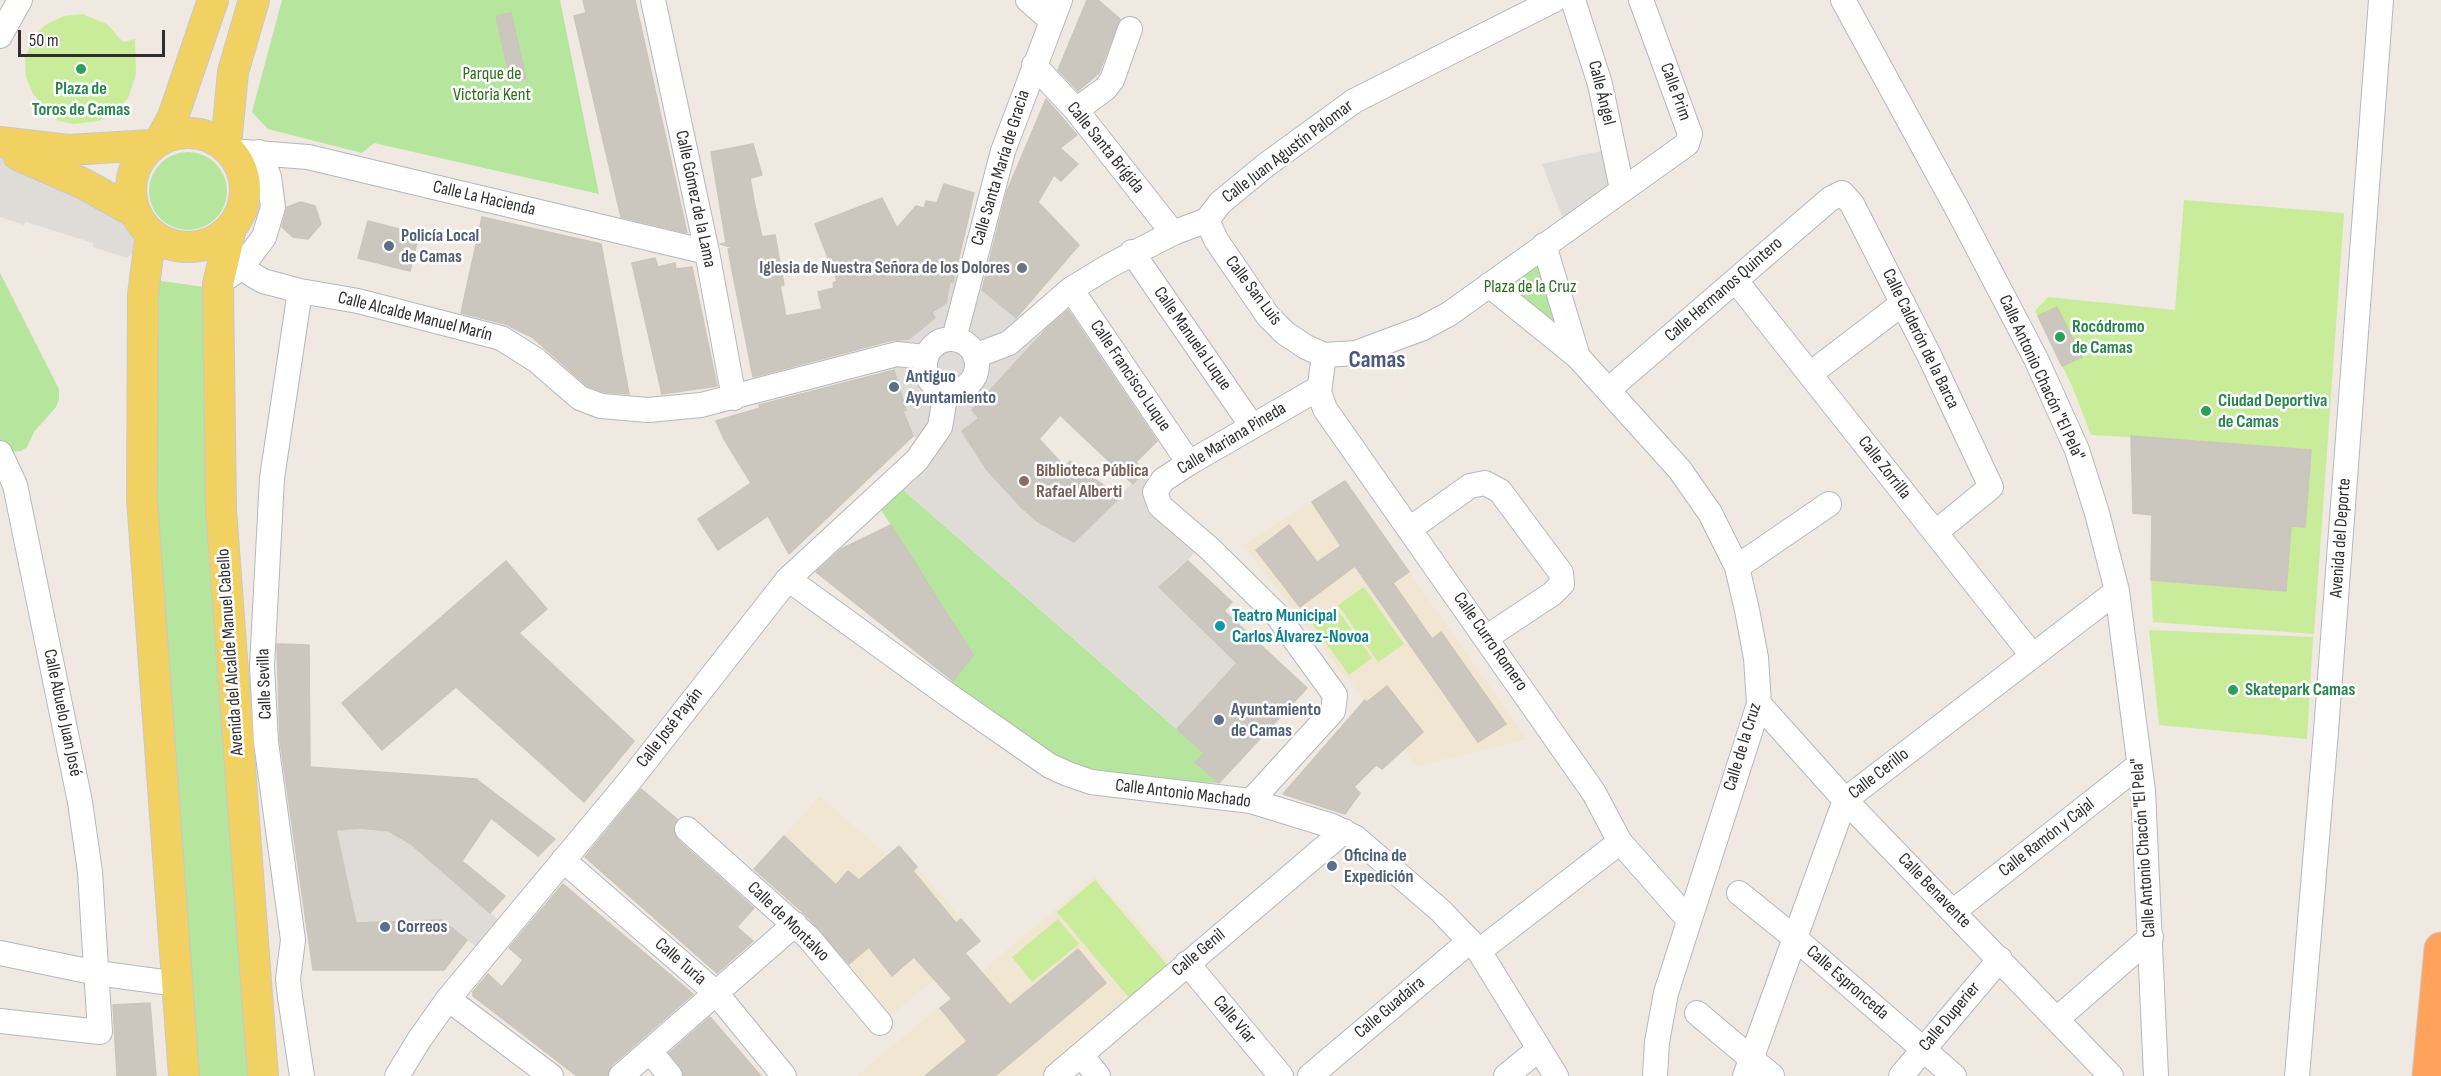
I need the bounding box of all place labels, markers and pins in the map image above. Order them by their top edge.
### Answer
marker: Plaza de Toros de Camas [74,62,88,76]
place label: Plaza de Toros de Camas [32,78,130,121]
place label: Policía Local de Camas [401,225,479,268]
marker: Policía Local de Camas [382,239,396,253]
place label: Iglesia de Nuestra Señora de los Dolores [759,257,1010,279]
marker: Iglesia de Nuestra Señora de los Dolores [1015,261,1029,275]
place label: Rocódromo de Camas [2072,316,2145,358]
marker: Rocódromo de Camas [2053,330,2067,344]
place label: Antiguo Ayuntamiento [906,366,996,409]
marker: Antiguo Ayuntamiento [887,380,901,394]
place label: Ciudad Deportiva de Camas [2218,390,2327,432]
marker: Ciudad Deportiva de Camas [2199,404,2213,418]
place label: Biblioteca Pública Rafael Alberti [1036,460,1149,502]
marker: Biblioteca Pública Rafael Alberti [1017,474,1031,488]
place label: Teatro Municipal Carlos Álvarez-Novoa [1232,605,1369,648]
marker: Teatro Municipal Carlos Álvarez-Novoa [1213,619,1227,633]
place label: Skatepark Camas [2245,679,2355,701]
marker: Skatepark Camas [2226,683,2240,697]
place label: Ayuntamiento de Camas [1231,699,1321,742]
marker: Ayuntamiento de Camas [1212,713,1226,727]
place label: Oficina de Expedición [1344,845,1413,888]
marker: Oficina de Expedición [1325,859,1339,873]
place label: Correos [397,916,447,938]
marker: Correos [378,920,392,934]

